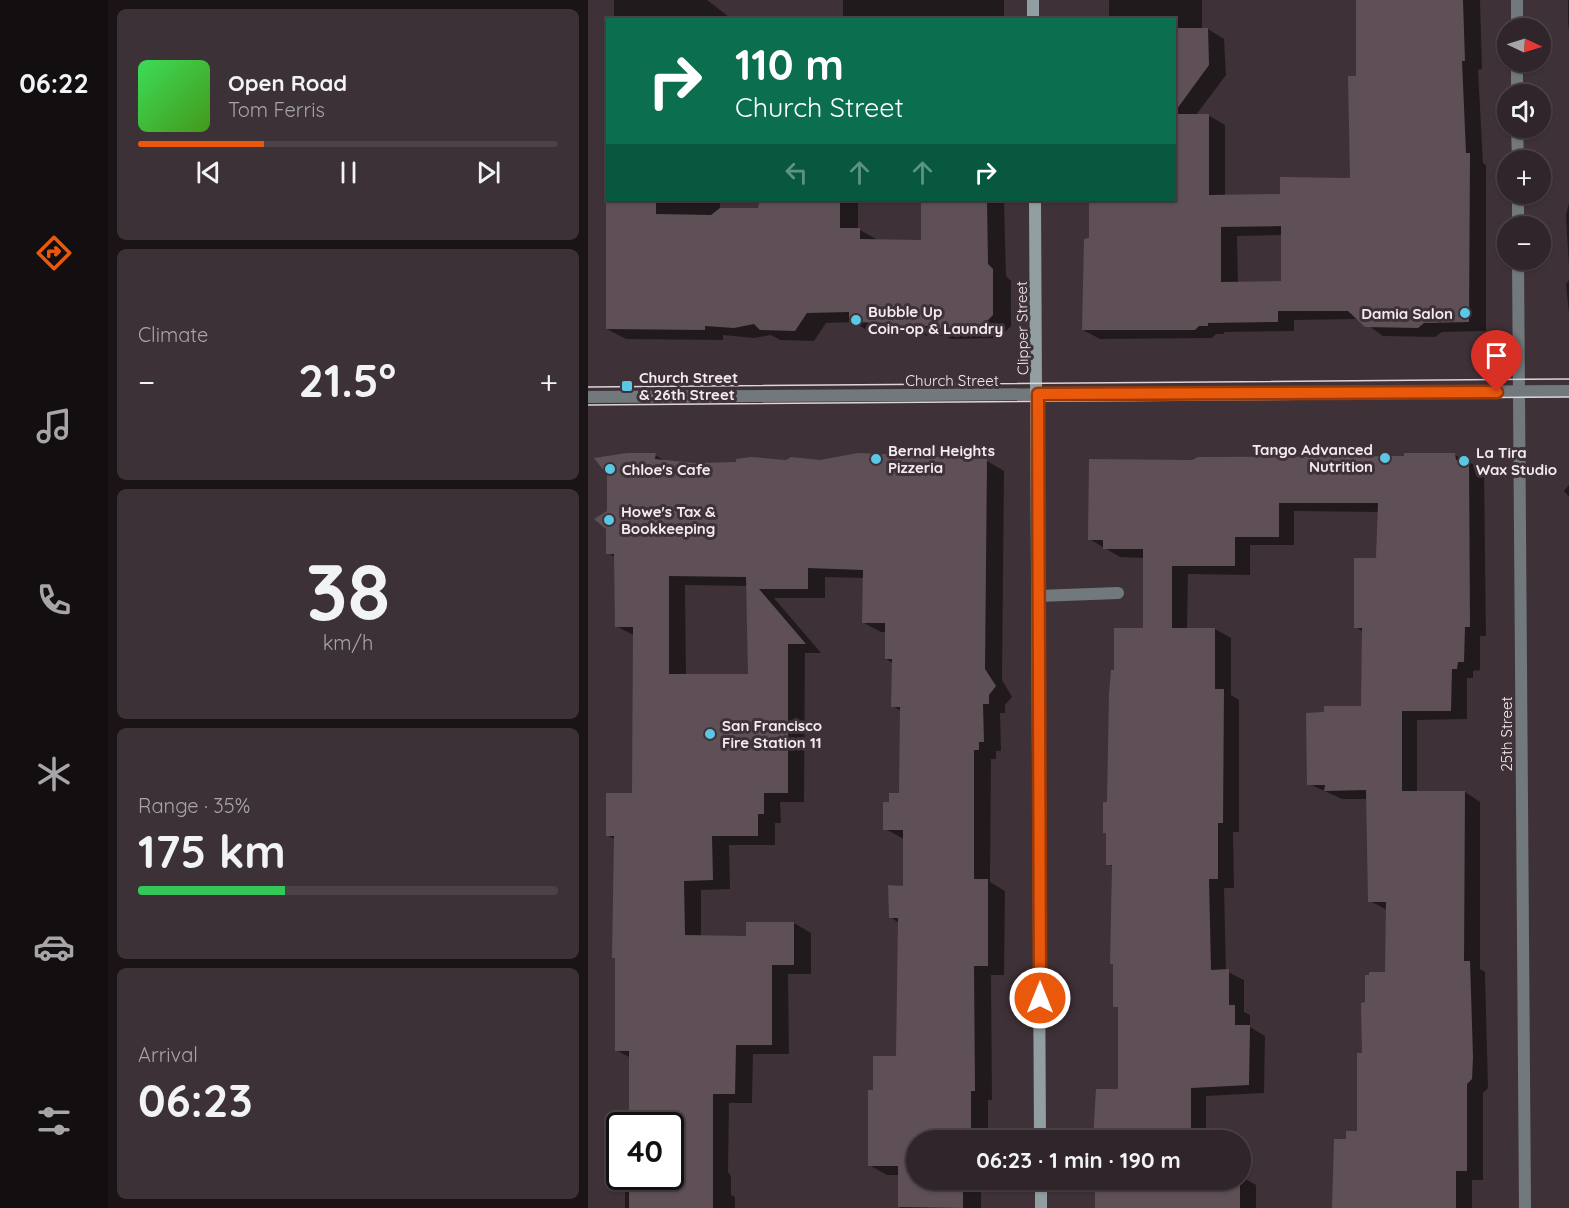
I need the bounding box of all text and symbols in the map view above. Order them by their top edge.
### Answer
north arrow [1497,18,1551,72]
map controls [1497,18,1551,270]
text: 110 m [735,38,844,91]
icon: right [636,42,714,120]
text: 06:22 [19,66,89,100]
text: Open Road [228,69,347,97]
button: sound [1497,84,1551,138]
text: Church Street [735,90,904,124]
text: Tom Ferris [228,97,325,122]
button: + [1497,150,1551,204]
icon: previous [192,156,225,189]
icon: pause [332,156,365,189]
icon: next [472,156,505,189]
icon: left [780,156,813,189]
icon: ahead [843,156,876,189]
icon: ahead [906,156,939,189]
icon: right [969,156,1002,189]
button: − [1497,216,1551,270]
icon: directions [33,232,75,274]
street label: Clipper Street [1012,281,1032,375]
place label: Bubble Up Coin-op & Laundry [868,302,1003,338]
place label: Damia Salon [1361,304,1453,323]
marker: Damia Salon [1458,306,1472,320]
marker: Bubble Up Coin-op & Laundry [849,313,863,327]
text: Climate [138,322,208,347]
pin [1471,330,1522,392]
icon: arrive [1480,339,1513,372]
text: 21.5° [298,352,396,408]
text: − [138,361,155,402]
text: + [539,361,558,402]
place label: Church Street & 26th Street [639,368,738,404]
street label: Church Street [905,371,999,390]
marker: Church Street & 26th Street [620,379,634,393]
icon: music [33,405,75,447]
place label: Tango Advanced Nutrition [1252,440,1373,476]
place label: Bernal Heights Pizzeria [888,441,995,477]
place label: La Tira Wax Studio [1476,443,1557,479]
marker: Tango Advanced Nutrition [1378,451,1392,465]
marker: Bernal Heights Pizzeria [869,452,883,466]
marker: La Tira Wax Studio [1457,454,1471,468]
place label: Chloe's Cafe [622,460,711,479]
marker: Chloe's Cafe [603,462,617,476]
place label: Howe's Tax & Bookkeeping [621,502,716,538]
marker: Howe's Tax & Bookkeeping [602,513,616,527]
text: 38 [306,542,390,640]
icon: phone [33,579,75,621]
text: km/h [323,630,373,655]
street label: 25th Street [1497,696,1516,772]
place label: San Francisco Fire Station 11 [722,716,822,752]
marker: San Francisco Fire Station 11 [703,727,717,741]
icon: climate [33,753,75,795]
text: Range · 35% [138,793,250,818]
text: 175 km [138,823,286,879]
icon: car [33,926,75,968]
position arrow [1008,966,1072,1030]
text: Arrival [138,1042,198,1067]
text: 06:23 [138,1072,253,1128]
icon: filters [33,1100,75,1142]
speed limit sign: 40 [606,1112,684,1190]
text: 06:23 · 1 min · 190 m [976,1146,1181,1174]

